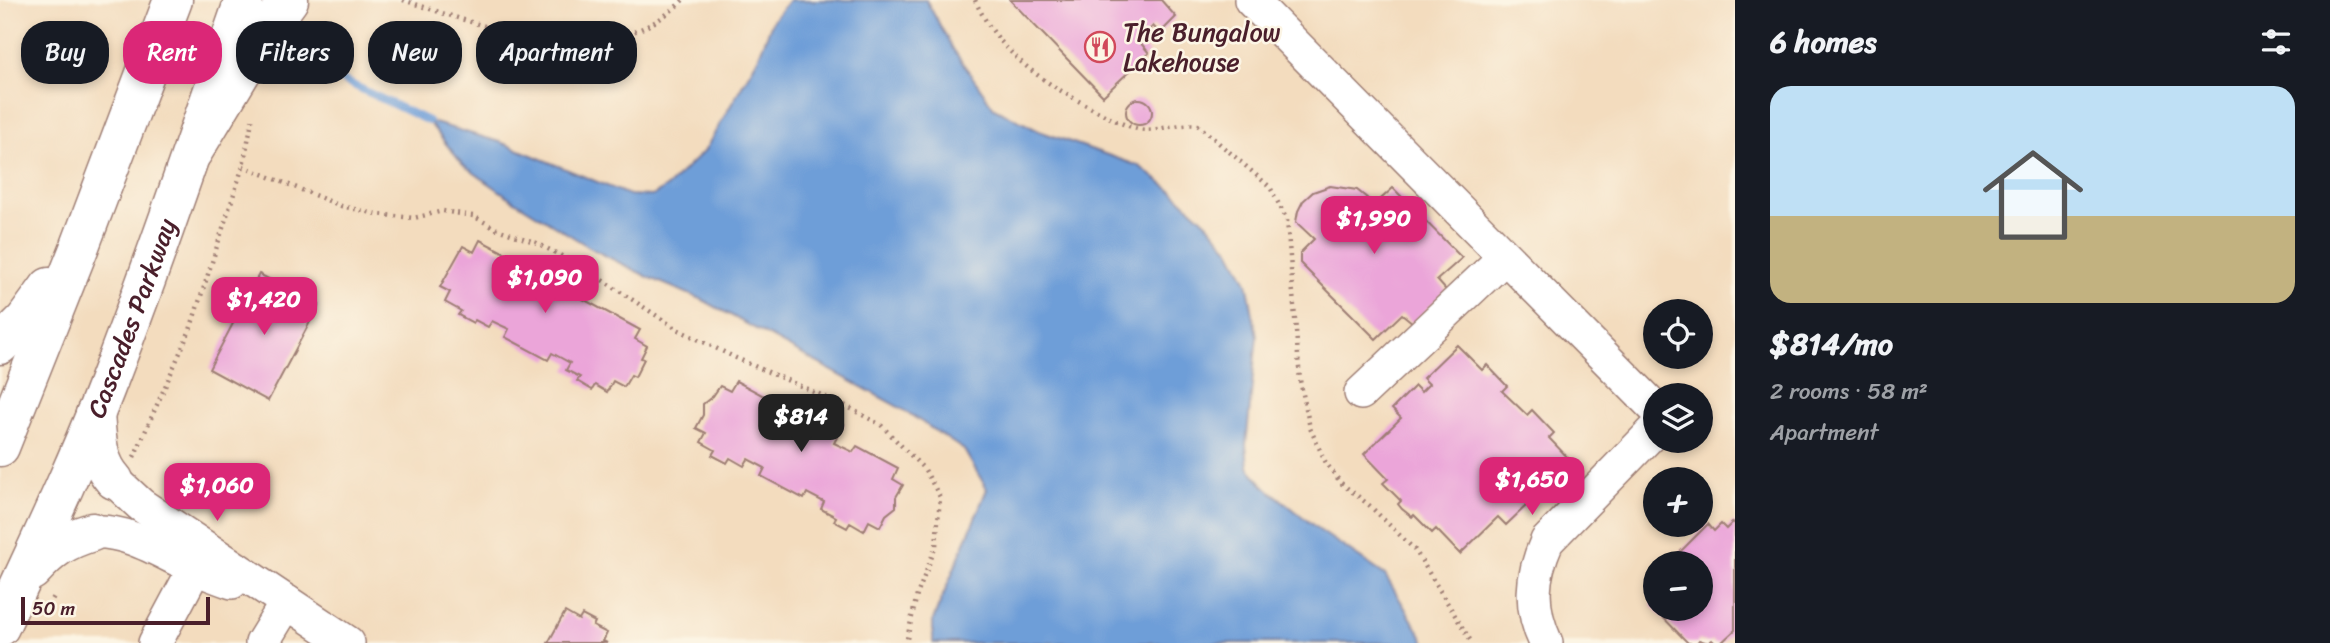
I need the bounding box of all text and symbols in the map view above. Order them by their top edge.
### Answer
place label: The Bungalow Lakehouse [1123,9,1281,85]
text: 6 homes [1770,15,1877,69]
chip: Buy [21,21,109,84]
chip: Rent [123,21,222,84]
chip: Filters [236,21,354,84]
chip: New [368,21,462,84]
chip: Apartment [476,21,637,84]
icon: filters [2257,23,2295,61]
restaurant icon: The Bungalow Lakehouse [1083,30,1117,64]
icon: home [1970,132,2096,258]
pin: $1,990 [1317,196,1431,256]
text: $1,990 [1337,198,1411,239]
street label: Cascades Parkway [73,211,190,425]
pin: $1,090 [488,256,602,315]
text: $1,090 [508,257,582,298]
pin: $1,420 [207,278,321,337]
text: $1,420 [227,279,301,320]
map controls [1643,299,1713,621]
button: locate [1643,299,1713,369]
text: $814/mo [1770,317,1893,371]
text: 2 rooms · 58 m² [1770,371,1928,412]
button: layers [1643,383,1713,453]
pin: $814 [760,394,842,454]
text: $814 [774,396,828,437]
text: Apartment [1770,412,1879,453]
pin: $1,650 [1475,458,1589,517]
text: $1,650 [1495,459,1569,500]
pin: $1,060 [160,463,274,523]
text: $1,060 [180,465,254,506]
button: + [1643,467,1713,537]
button: − [1643,551,1713,621]
text: 50 m [32,592,75,625]
scale bar [21,594,210,626]

